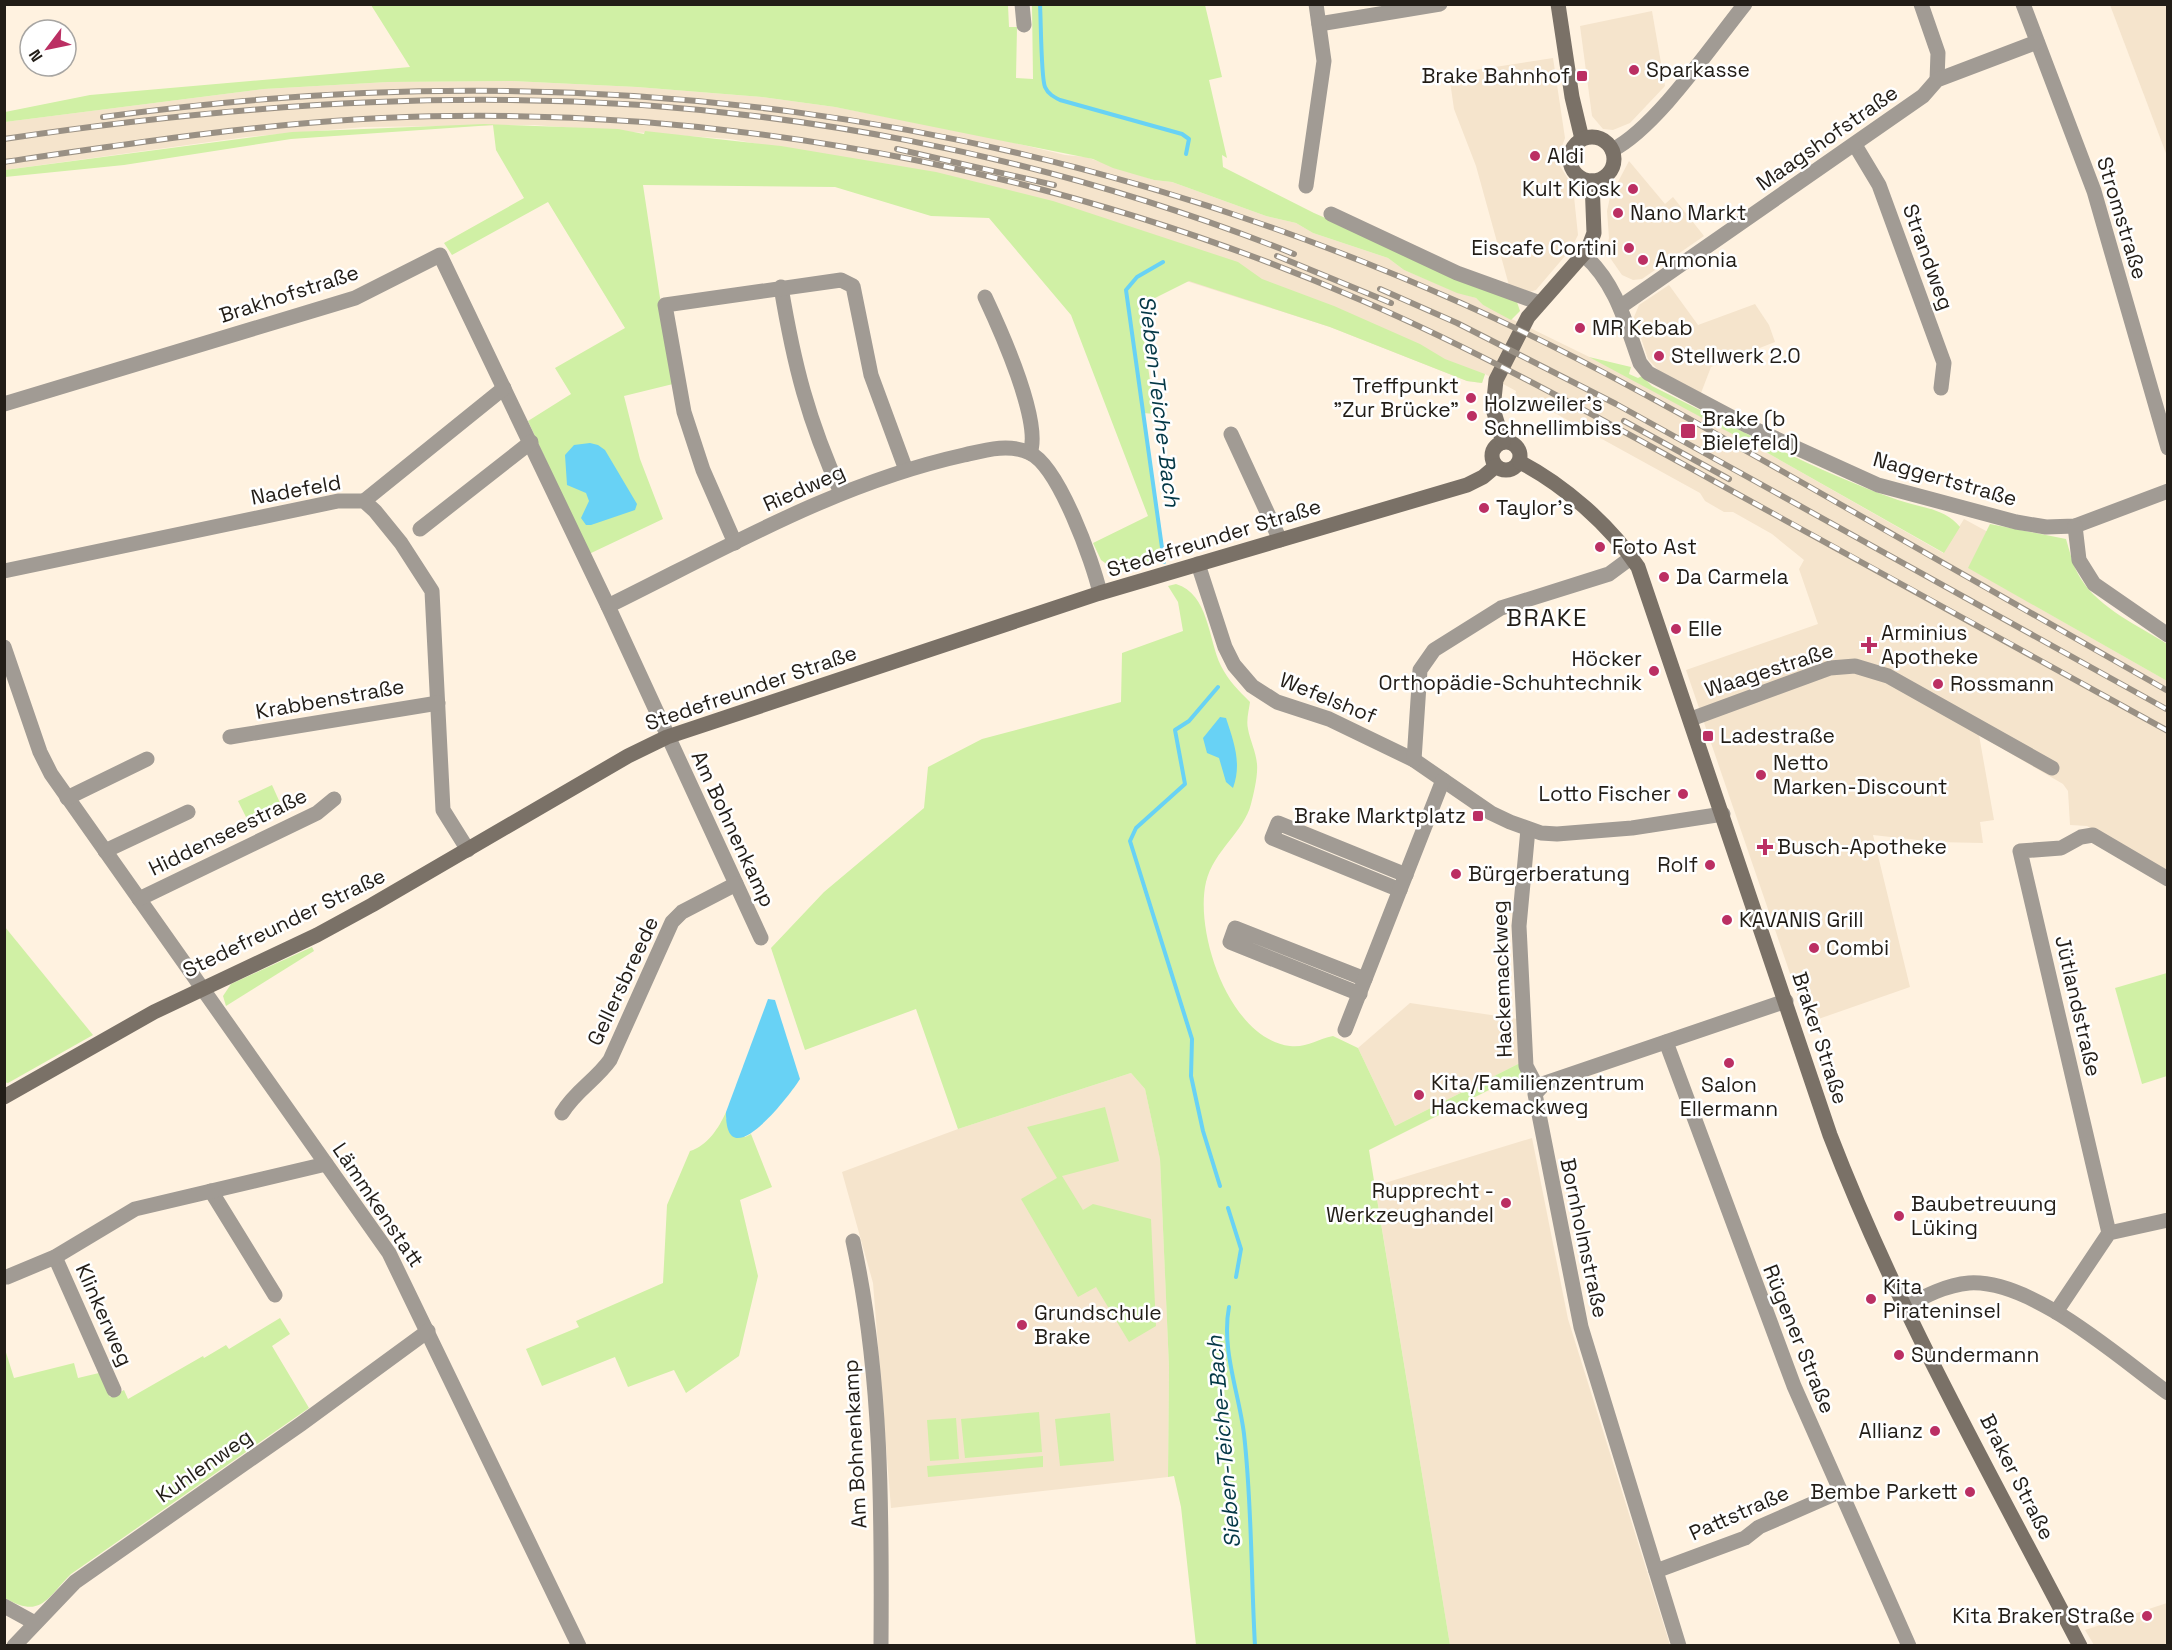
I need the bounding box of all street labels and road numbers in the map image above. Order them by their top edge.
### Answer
street label: Maagshofstraße [1751,79,1903,197]
street label: Stromstraße [2091,153,2154,282]
street label: Strandweg [1897,200,1960,314]
street label: Brakhofstraße [216,258,362,329]
street label: Naggertstraße [1870,445,2020,512]
street label: Riedweg [759,458,849,518]
street label: Nadefeld [249,468,343,511]
street label: Stedefreunder Straße [1104,492,1324,583]
street label: Waagestraße [1701,636,1837,703]
street label: Stedefreunder Straße [641,639,860,736]
street label: Wefelshof [1276,666,1381,729]
street label: Krabbenstraße [253,672,406,725]
street label: Am Bohnenkamp [685,746,781,911]
street label: Hiddenseestraße [144,782,311,882]
street label: Stedefreunder Straße [178,862,390,983]
street label: Hackemackweg [1485,900,1518,1058]
street label: Gellersbreede [581,912,664,1050]
street label: Jütlandstraße [2049,933,2108,1079]
street label: Braker Straße [1786,968,1855,1108]
street label: Lämmkenstatt [327,1137,430,1272]
street label: Bornholmstraße [1554,1156,1615,1320]
street label: Klinkerweg [70,1259,139,1370]
street label: Rügener Straße [1757,1260,1842,1417]
street label: Am Bohnenkamp [837,1359,872,1529]
street label: Braker Straße [1974,1409,2061,1544]
street label: Kuhlenweg [150,1423,257,1509]
street label: Pattstraße [1685,1479,1793,1547]

